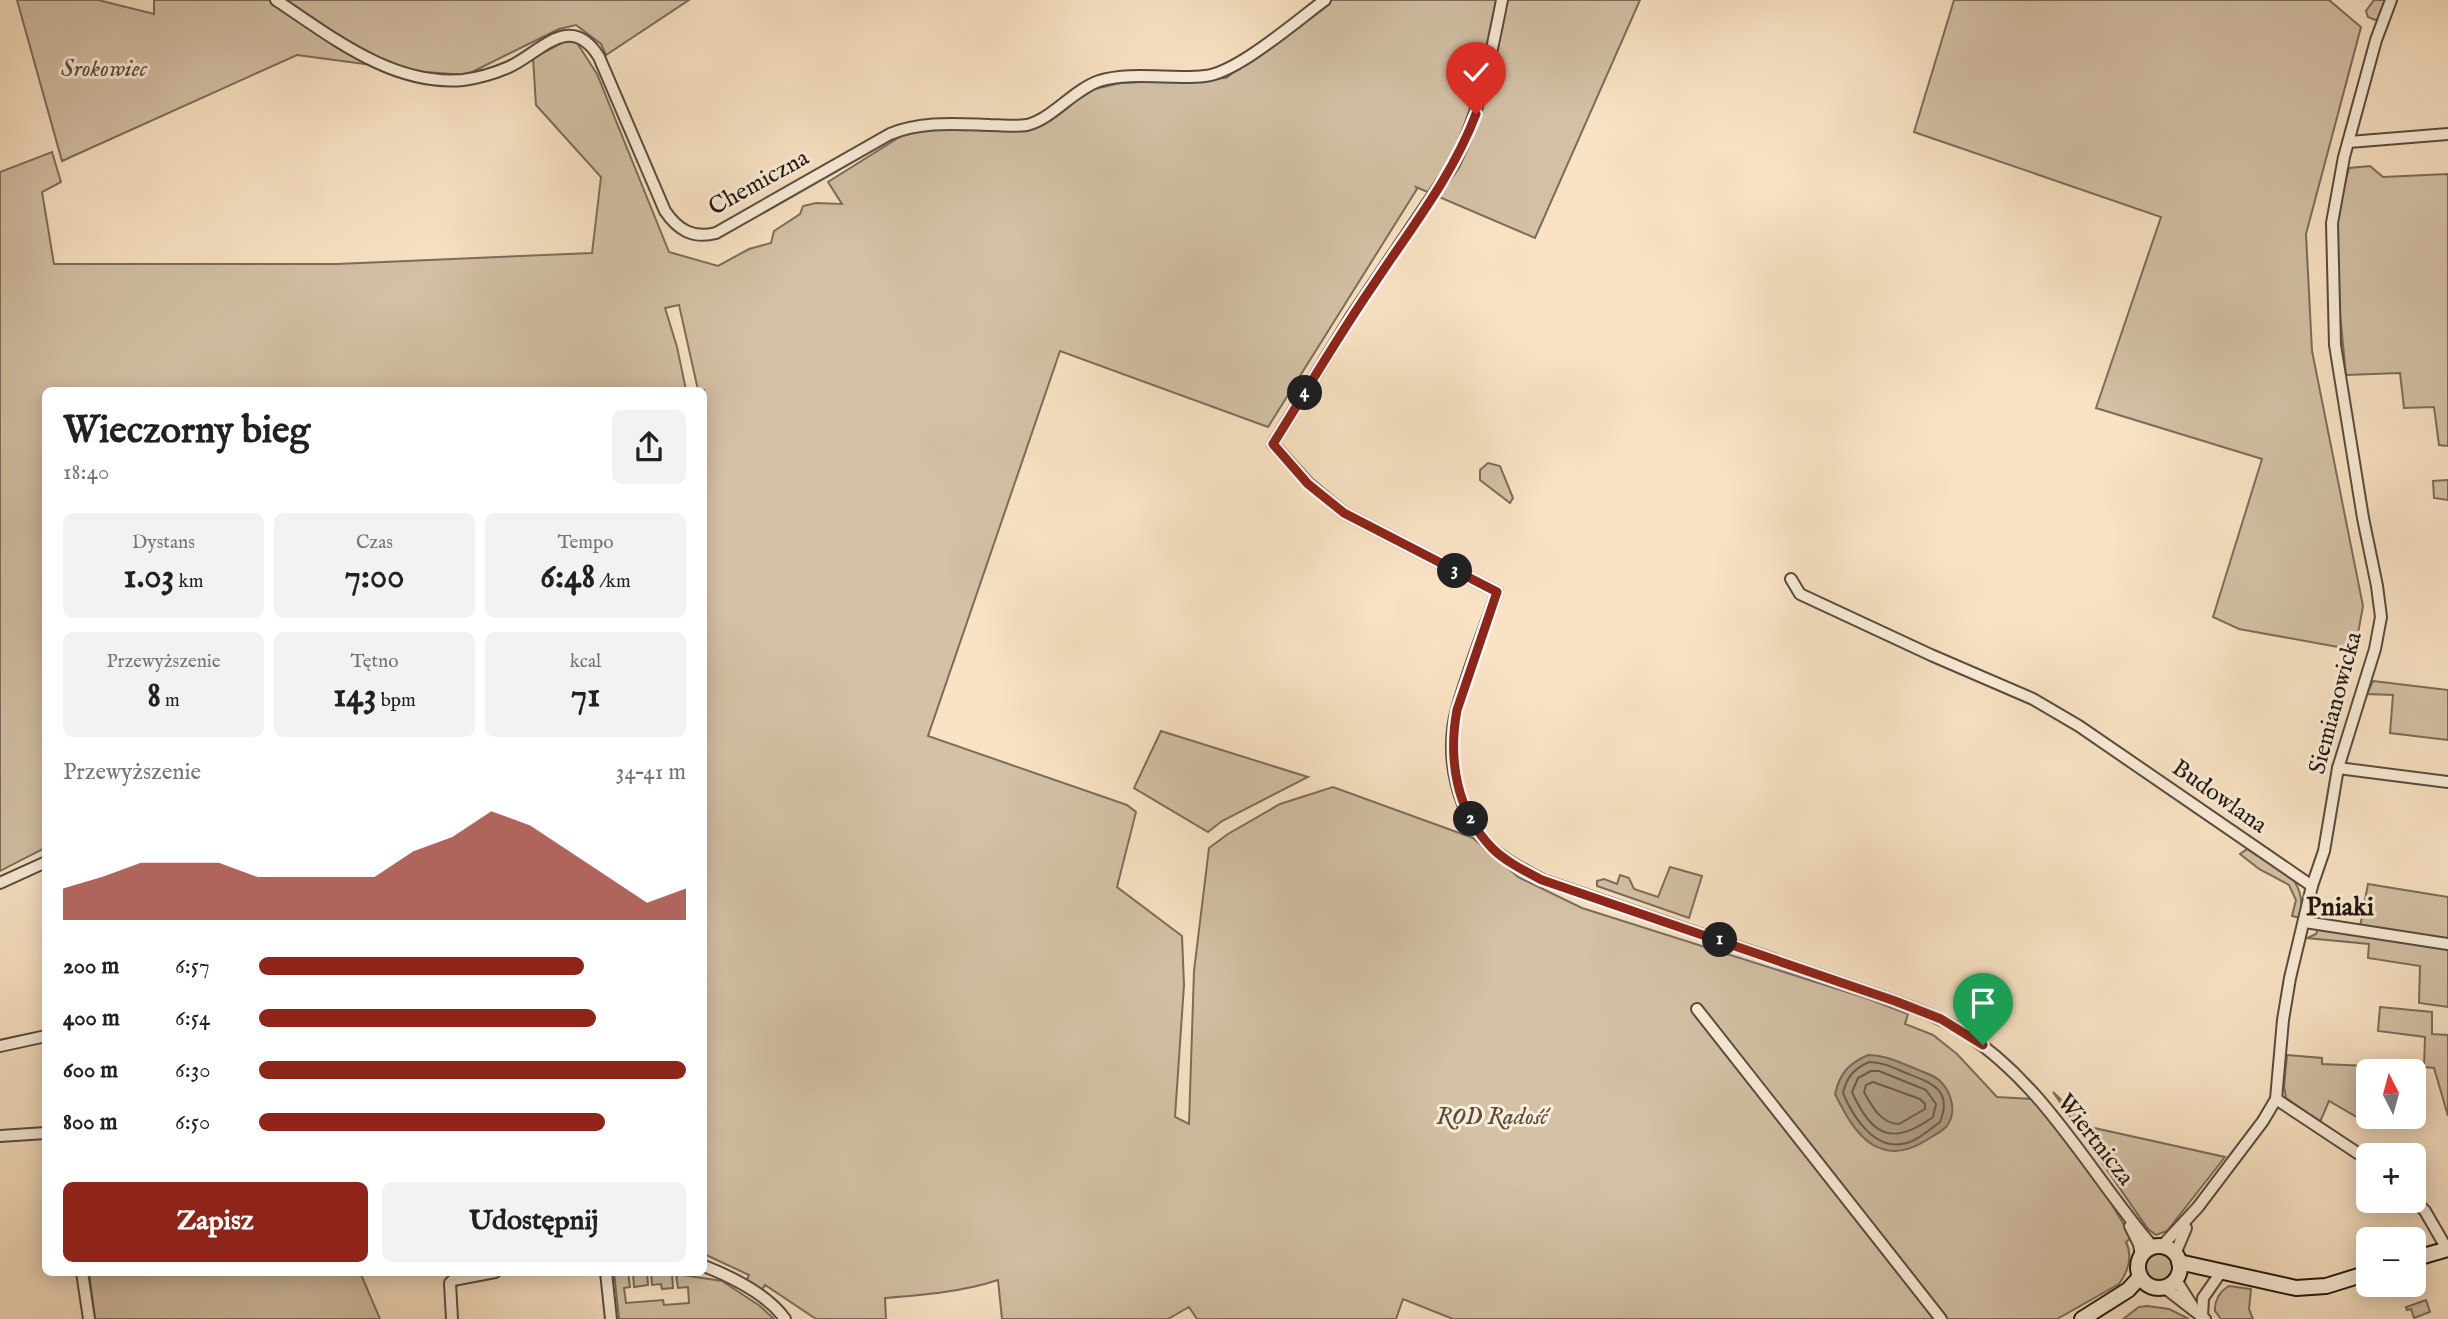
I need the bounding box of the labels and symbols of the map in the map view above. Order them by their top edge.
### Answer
pin [1446,42,1506,114]
park label: Srokowiec [61,54,148,85]
street label: Chemiczna [703,142,815,223]
pin: 4 [1288,376,1322,410]
pin: 3 [1438,554,1472,588]
street label: Siemianowicka [2302,628,2370,778]
street label: Budowlana [2165,753,2273,841]
pin: 2 [1454,802,1488,836]
district label: Pniaki [2306,891,2374,924]
pin: 1 [1702,922,1738,958]
pin [1953,973,2013,1045]
north arrow [2356,1059,2426,1129]
street label: Wiertnicza [2049,1088,2141,1193]
park label: ROD Radość [1436,1102,1552,1133]

